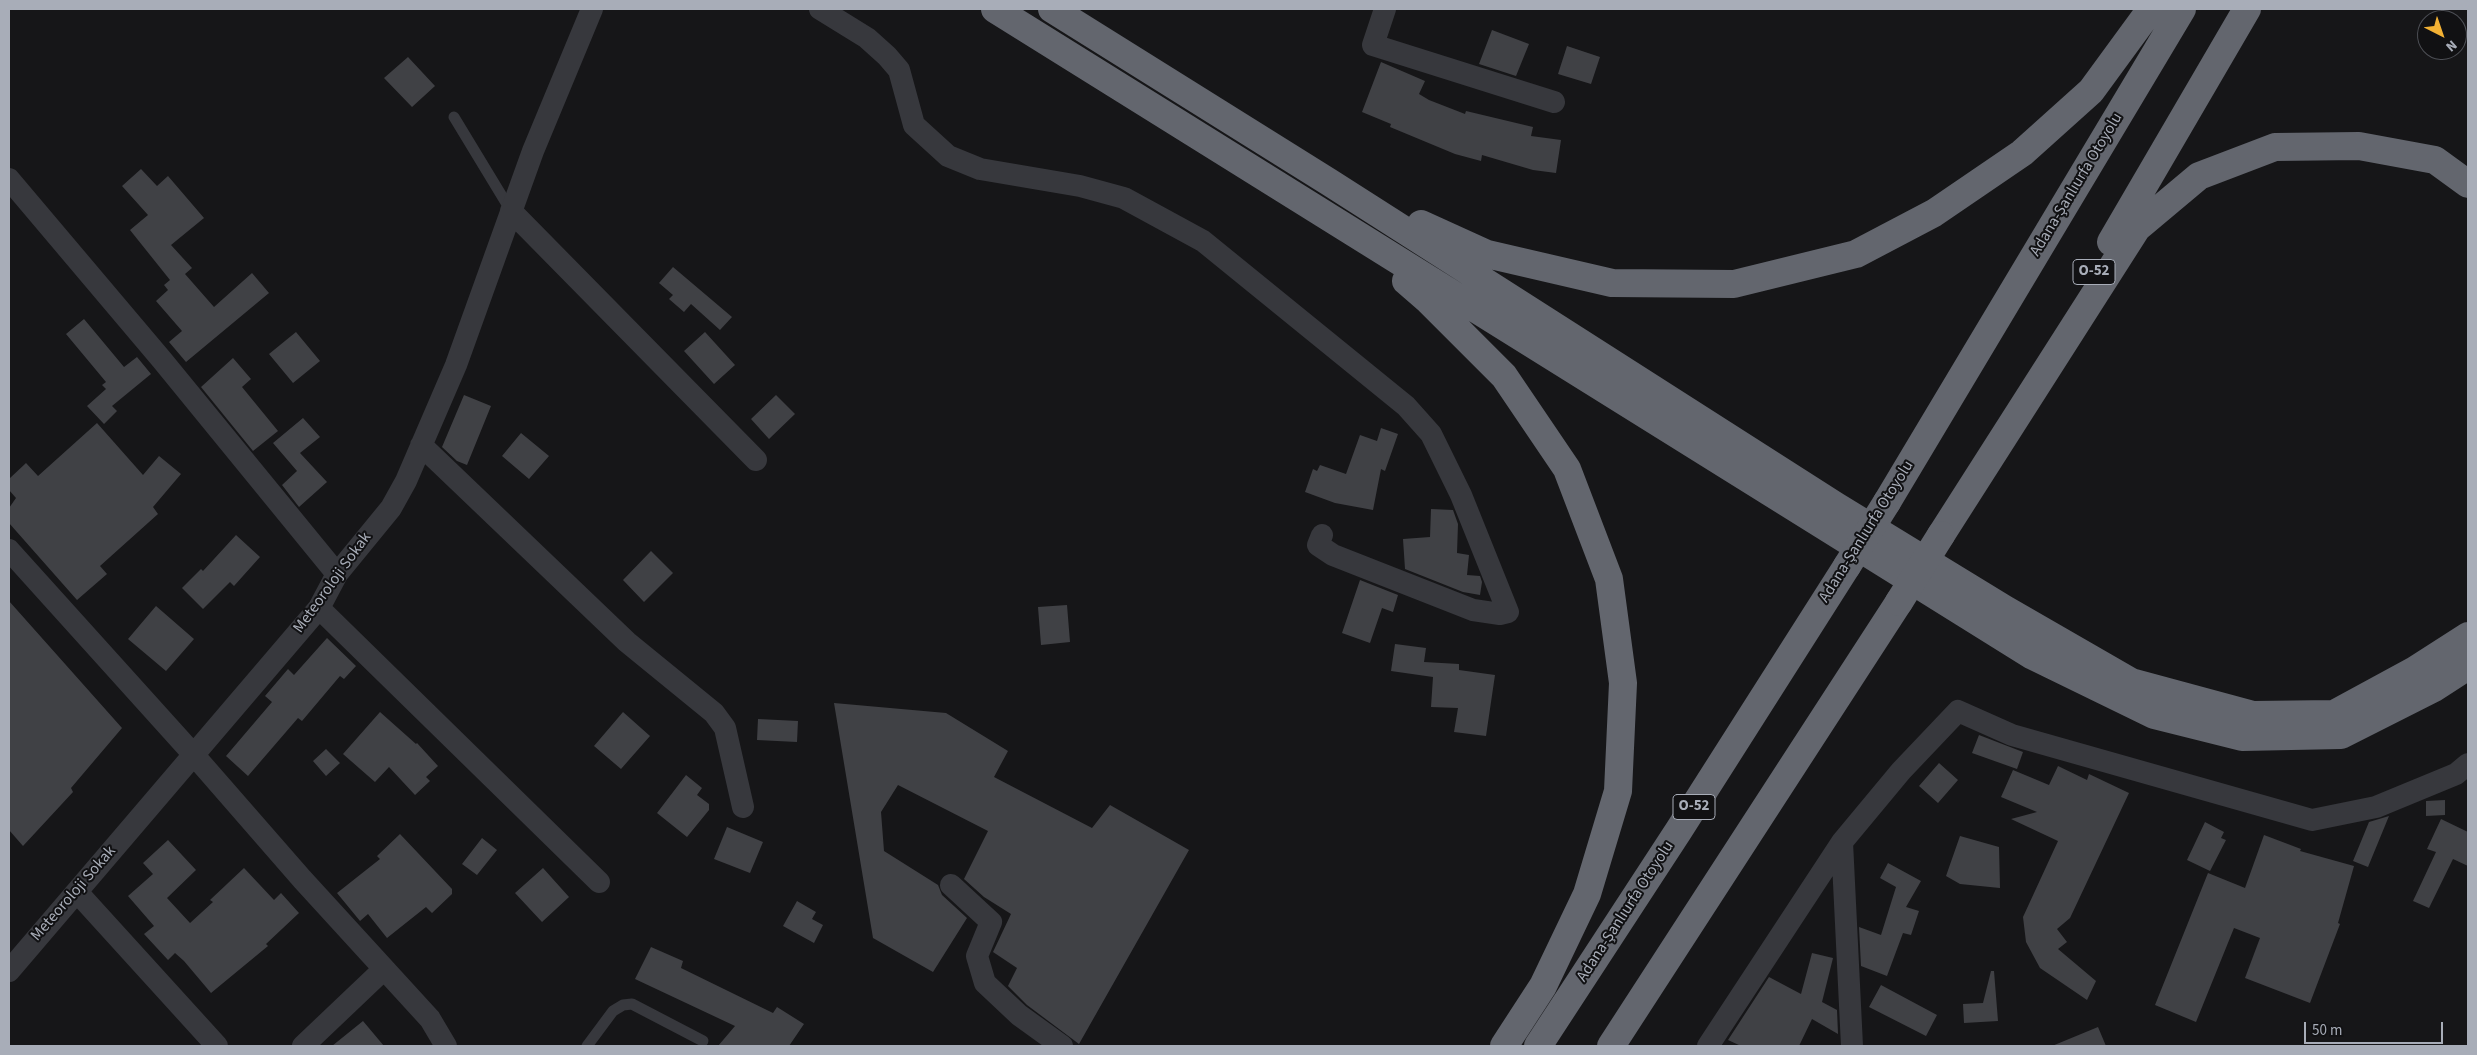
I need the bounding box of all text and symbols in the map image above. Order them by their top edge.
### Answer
north arrow [2417,10,2467,60]
text: N [2441,35,2461,56]
street label: Adana-Şanlıurfa Otoyolu [2027,110,2127,260]
road number: O-52 [2073,260,2115,284]
street label: Adana-Şanlıurfa Otoyolu [1815,457,1919,607]
street label: Meteoroloji Sokak [290,529,376,637]
road number: O-52 [1673,794,1715,820]
street label: Adana-Şanlıurfa Otoyolu [1573,838,1679,986]
street label: Meteoroloji Sokak [27,842,121,946]
scale bar [2307,1012,2446,1044]
text: 50 m [2312,1020,2342,1041]

